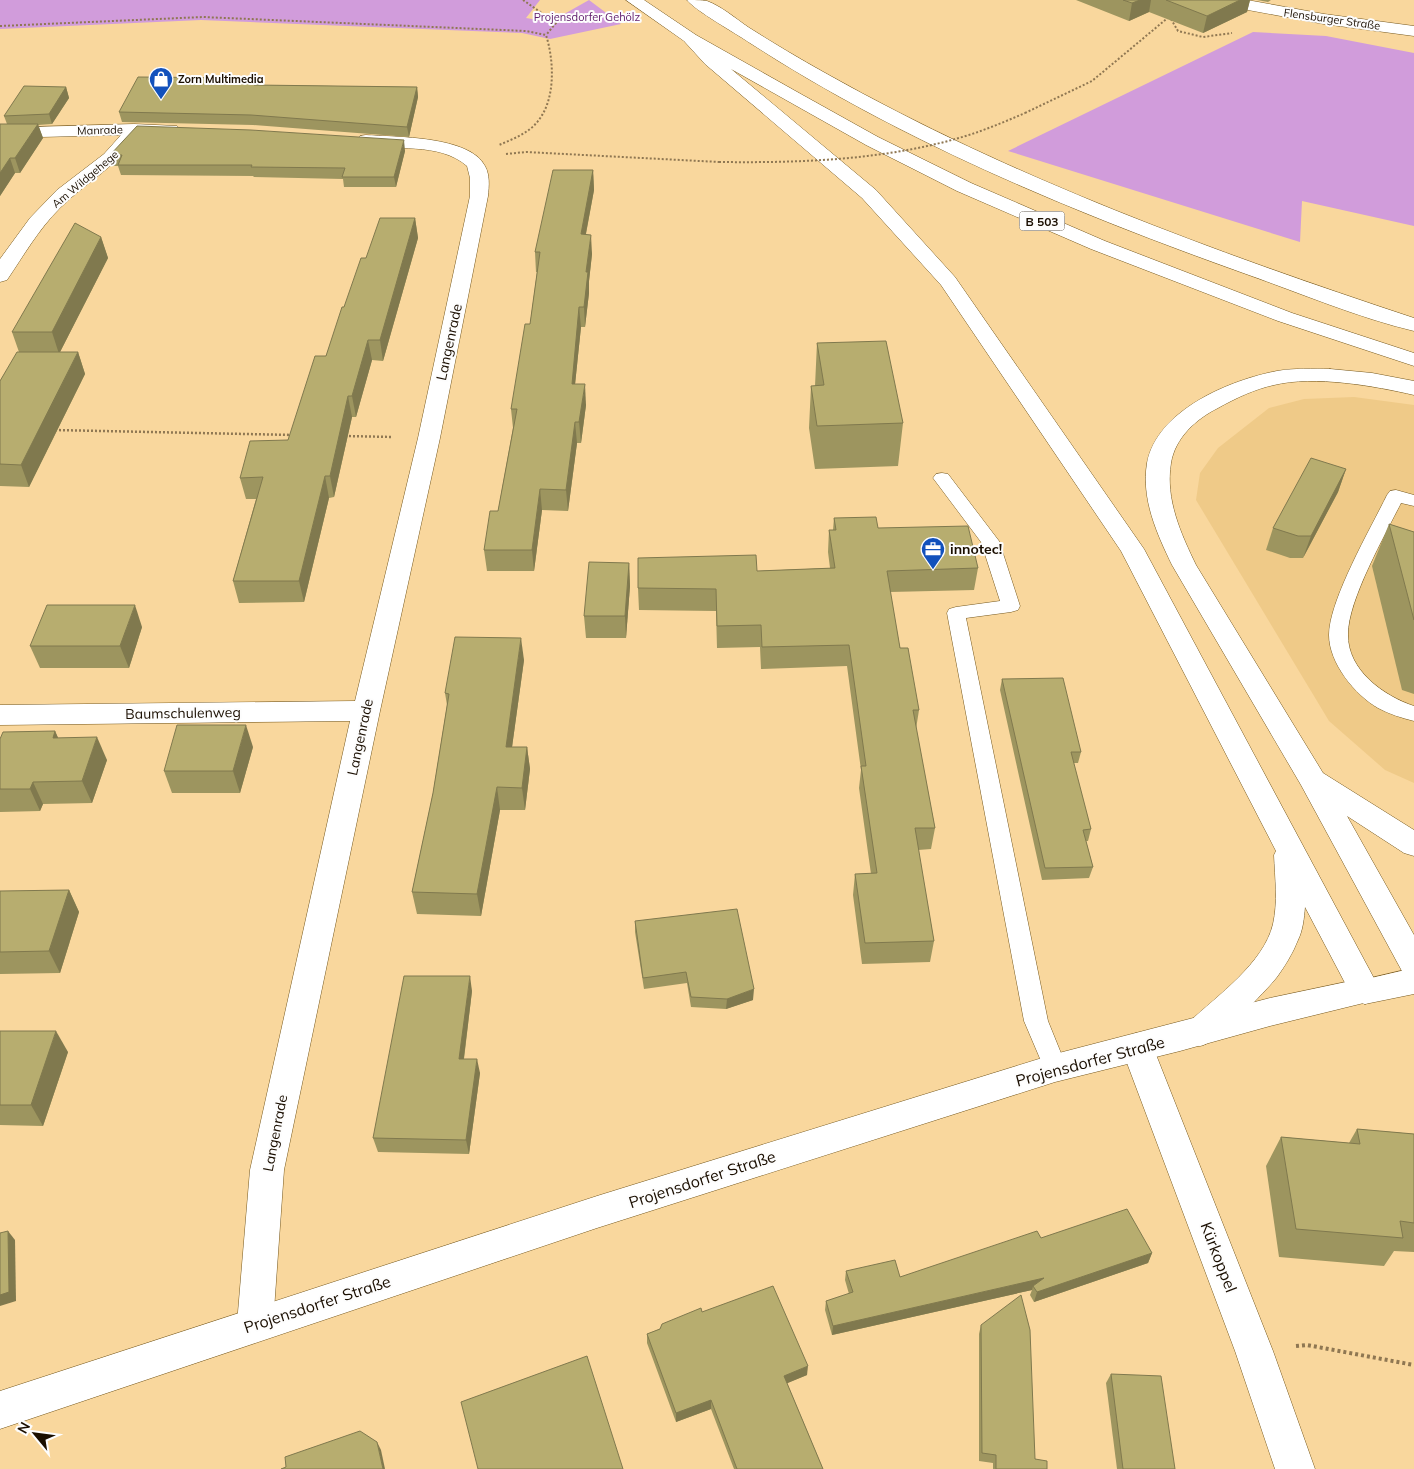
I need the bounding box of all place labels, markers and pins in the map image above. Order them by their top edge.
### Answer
shop icon: Zorn Multimedia [148,66,174,100]
place label: Zorn Multimedia [178,72,264,86]
office icon: innotec! [920,536,946,570]
place label: innotec! [950,540,1002,558]

